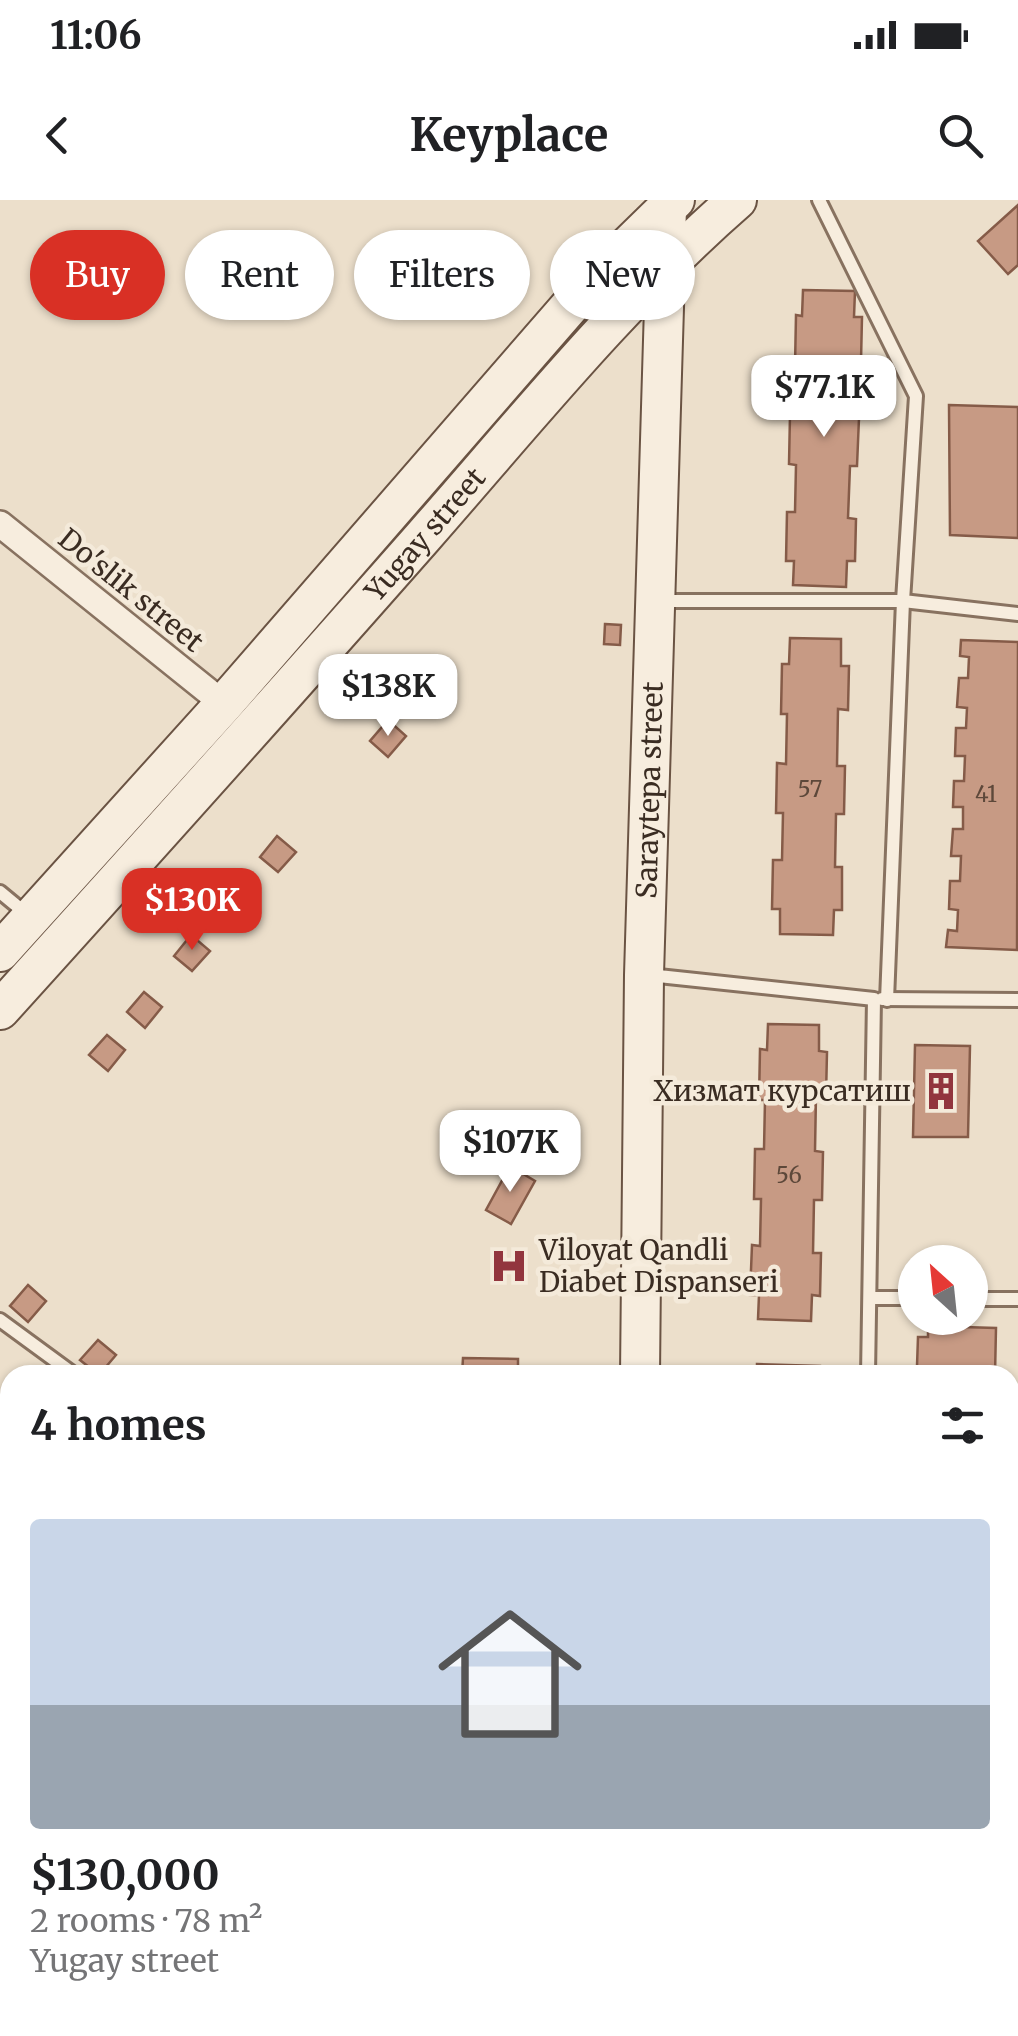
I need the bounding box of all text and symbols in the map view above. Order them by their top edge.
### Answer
text: 11:06 [50,12,142,59]
text: Keyplace [410,107,608,163]
icon: back [30,108,85,163]
icon: search [933,108,988,163]
chip: Buy [30,230,165,320]
chip: Rent [185,230,334,320]
chip: Filters [354,230,530,320]
chip: New [550,230,695,320]
pin: $77.1K [743,355,905,440]
text: $77.1K [773,367,875,407]
street label: Yugay street [356,460,493,609]
street label: Do'slik street [51,521,211,660]
pin: $138K [318,654,458,739]
text: $138K [340,666,436,706]
street label: Saraytepa street [628,681,671,899]
house number: 57 [798,775,822,803]
house number: 41 [975,780,997,808]
pin: $130K [122,868,262,953]
text: $130K [144,880,240,920]
building icon: Хизмат курсатиш [920,1070,962,1112]
place label: Хизмат курсатиш [653,1073,911,1109]
pin: $107K [440,1110,580,1195]
text: $107K [462,1122,558,1162]
house number: 56 [776,1161,802,1189]
place label: Viloyat Qandli Diabet Dispanseri [538,1232,779,1300]
hospital icon: Viloyat Qandli Diabet Dispanseri [488,1245,530,1287]
north arrow [898,1245,988,1335]
map controls [898,1245,988,1335]
icon: filters [935,1398,990,1453]
text: 4 homes [30,1399,207,1451]
icon: home [420,1584,600,1764]
text: $130,000 [30,1849,219,1901]
text: 2 rooms · 78 m² [30,1901,262,1941]
text: Yugay street [30,1941,219,1981]

